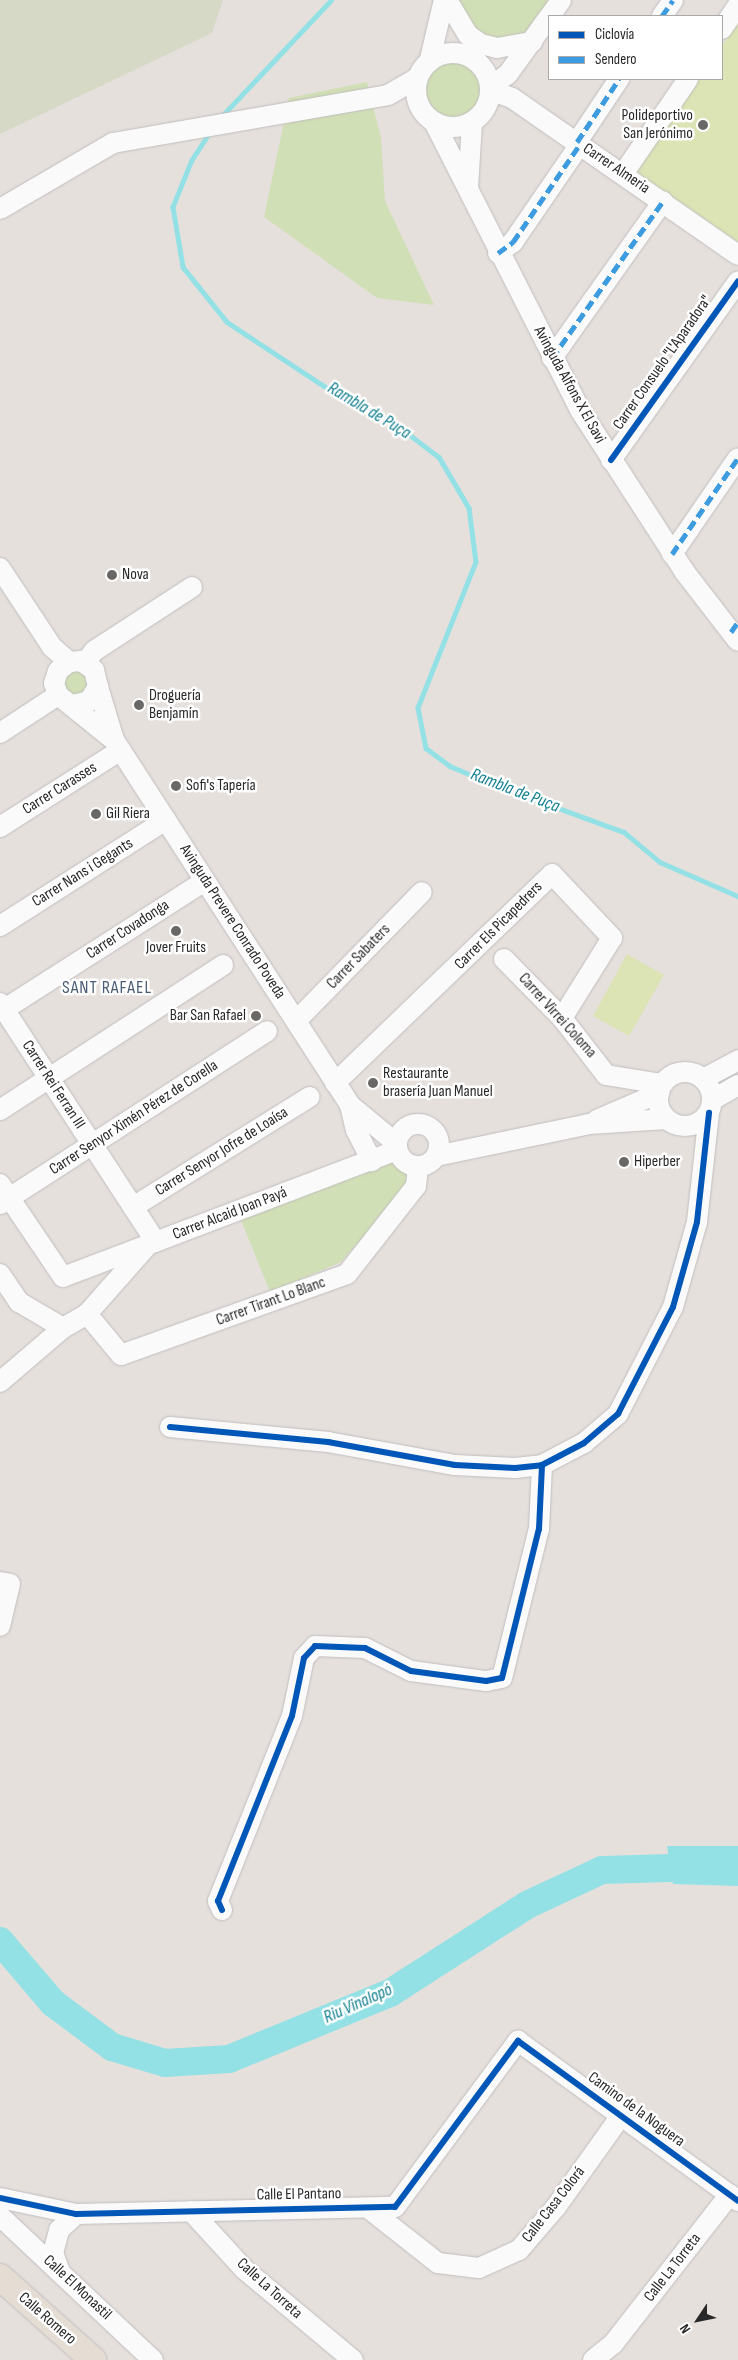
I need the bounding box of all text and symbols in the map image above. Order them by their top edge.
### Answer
legend [548,15,723,80]
text: Ciclovía [595,25,634,44]
text: Sendero [595,50,636,69]
place label: Polideportivo San Jerónimo [622,106,693,144]
marker: Polideportivo San Jerónimo [697,119,709,131]
street label: Carrer Almeria [579,140,653,198]
street label: Carrer Consuelo "L'Aparadora" [609,292,717,434]
street label: Avinguda Alfons X El Savi [529,323,609,447]
water label: Rambla de Puça [323,378,415,444]
place label: Nova [122,565,149,585]
marker: Nova [106,569,118,581]
place label: Droguería Benjamín [149,686,201,724]
marker: Droguería Benjamín [133,699,145,711]
street label: Carrer Carasses [19,759,101,819]
water label: Rambla de Puça [467,764,563,818]
place label: Sofi's Tapería [186,776,256,796]
marker: Sofi's Tapería [170,780,182,792]
place label: Gil Riera [106,804,150,824]
marker: Gil Riera [90,808,102,820]
street label: Carrer Nans i Gegants [29,834,137,912]
street label: Avinguda Prevere Conrado Poveda [175,841,289,1003]
street label: Carrer Els Picapedrers [451,878,547,974]
street label: Carrer Covadonga [83,896,173,964]
street label: Carrer Sabaters [323,920,395,994]
marker: Jover Fruits [170,925,182,937]
place label: Jover Fruits [146,938,206,958]
street label: Carrer Virrei Coloma [514,970,600,1062]
district label: SANT RAFAEL [61,977,153,999]
place label: Bar San Rafael [170,1006,246,1026]
marker: Bar San Rafael [250,1010,262,1022]
street label: Carrer Rei Ferran III [17,1037,89,1133]
street label: Carrer Senyor Ximén Pérez de Corella [46,1056,222,1180]
place label: Restaurante brasería Juan Manuel [383,1064,493,1102]
marker: Restaurante brasería Juan Manuel [367,1077,379,1089]
street label: Carrer Senyor Jofre de Loaísa [152,1103,292,1201]
place label: Hiperber [634,1152,680,1172]
marker: Hiperber [618,1156,630,1168]
street label: Carrer Alcaid Joan Payá [170,1183,290,1245]
street label: Carrer Tirant Lo Blanc [214,1273,328,1331]
water label: Riu Vinalopó [320,1979,396,2029]
street label: Camino de la Noguera [584,2068,688,2152]
street label: Calle Casa Colorá [518,2163,590,2247]
street label: Calle El Pantano [256,2185,342,2205]
street label: Calle La Torreta [640,2230,706,2306]
street label: Calle El Monastil [39,2252,115,2324]
street label: Calle La Torreta [232,2255,306,2323]
street label: Calle Romero [14,2289,80,2349]
north arrow [673,2295,723,2345]
text: N [676,2321,694,2337]

